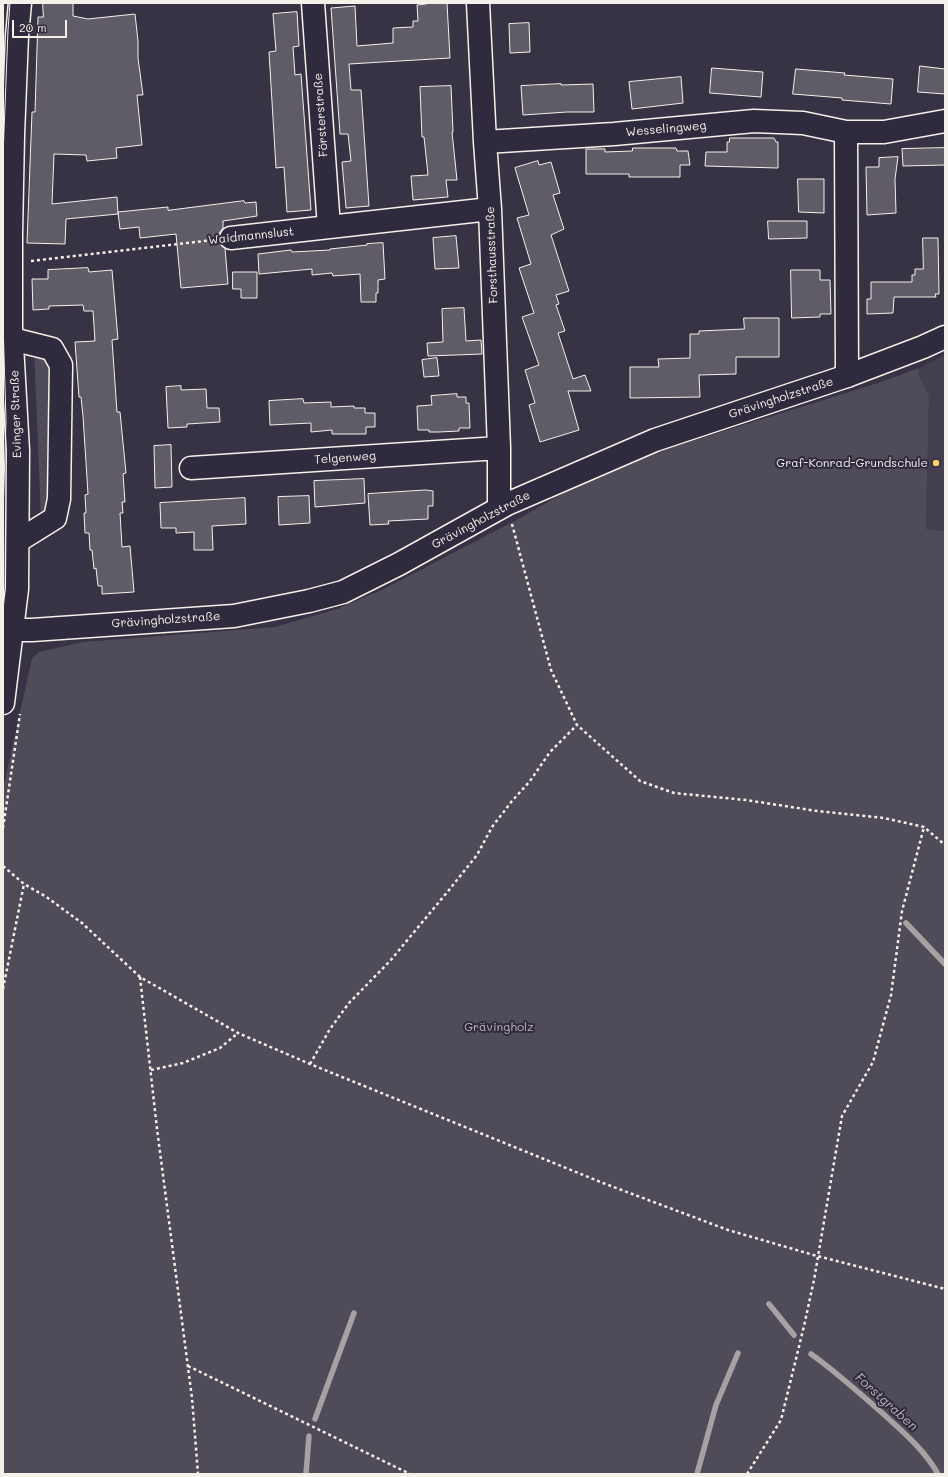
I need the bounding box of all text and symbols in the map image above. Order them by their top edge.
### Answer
scale bar [14,12,69,38]
text: 20 m [19,19,47,35]
street label: Försterstraße [311,73,331,157]
street label: Wesselingweg [625,118,707,140]
street label: Forsthausstraße [483,206,501,304]
street label: Waidmannslust [207,224,295,248]
street label: Evinger Straße [7,370,25,458]
street label: Grävingholzstraße [727,374,835,422]
street label: Telgenweg [314,449,376,467]
place label: Graf-Konrad-Grundschule [776,456,928,470]
marker: Graf-Konrad-Grundschule [931,458,941,468]
street label: Grävingholzstraße [429,488,533,552]
street label: Grävingholzstraße [111,609,221,631]
park label: Grävingholz [464,1020,534,1034]
water label: Forstgraben [851,1370,921,1434]

